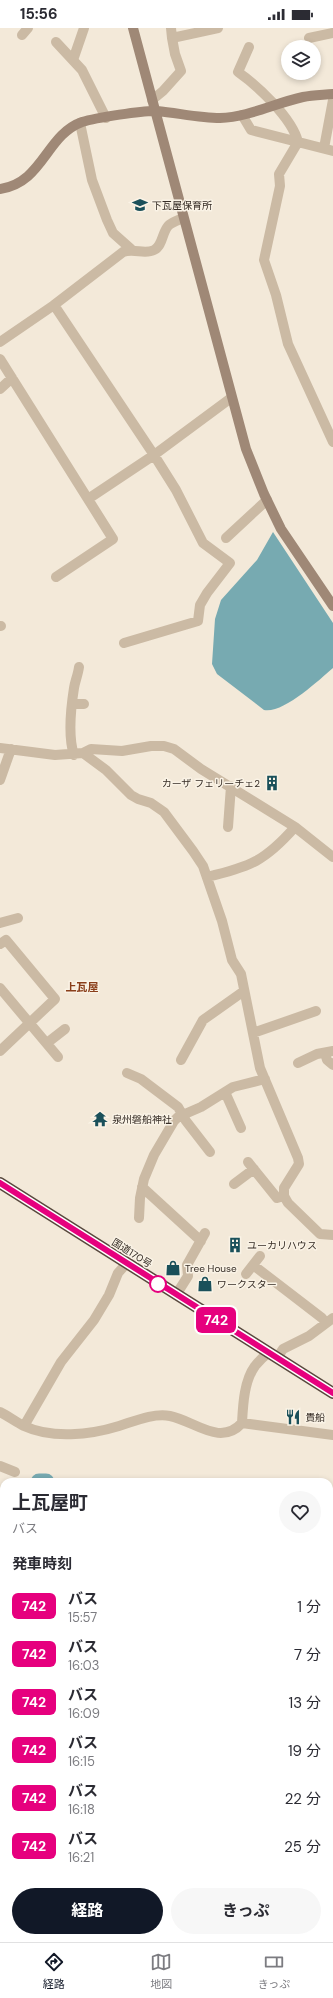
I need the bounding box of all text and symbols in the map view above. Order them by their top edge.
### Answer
text: 15:56 [20,4,57,24]
map controls [281,40,321,80]
button: layers [281,40,321,80]
school or university icon: 下瓦屋保育所 [131,196,149,214]
place label: 下瓦屋保育所 [152,199,212,212]
building icon: カーザ フェリーチェ2 [263,774,281,792]
place label: カーザ フェリーチェ2 [162,777,260,790]
district label: 上瓦屋 [66,980,99,994]
temple icon: 泉州磐船神社 [91,1110,109,1128]
place label: 泉州磐船神社 [112,1113,172,1126]
street label: 国道170号 [109,1236,155,1270]
building icon: ユーカリハウス [226,1236,244,1254]
place label: ユーカリハウス [247,1239,317,1252]
shop icon: Tree House [164,1259,182,1277]
place label: Tree House [185,1262,237,1275]
unlabelled marker [149,1275,167,1293]
shop icon: ワークスター [196,1275,214,1293]
place label: ワークスター [217,1278,277,1291]
line badge: 742 [193,1307,239,1333]
text: 742 [204,1311,228,1329]
restaurant icon: 貴船 [284,1408,302,1426]
place label: 貴船 [305,1411,325,1424]
text: 上瓦屋町 [12,1490,88,1515]
button: heart [279,1491,321,1533]
text: バス [12,1520,38,1537]
text: 発車時刻 [12,1554,72,1574]
text: バス [68,1589,98,1609]
text: 742 [22,1597,46,1615]
text: 1 分 [297,1597,321,1617]
text: 15:57 [68,1609,97,1626]
text: バス [68,1637,98,1657]
text: 742 [22,1645,46,1663]
text: 7 分 [294,1645,321,1665]
text: 16:03 [68,1657,99,1674]
text: バス [68,1685,98,1705]
text: 742 [22,1693,46,1711]
text: 13 分 [288,1693,321,1713]
text: 16:09 [68,1705,100,1722]
text: バス [68,1733,98,1753]
text: 742 [22,1741,46,1759]
text: 19 分 [288,1741,321,1761]
text: 16:15 [68,1753,95,1770]
text: バス [68,1781,98,1801]
text: 742 [22,1789,46,1807]
text: 22 分 [285,1789,321,1809]
text: 16:18 [68,1801,95,1818]
text: バス [68,1829,98,1849]
text: 742 [22,1837,46,1855]
text: 25 分 [284,1837,321,1857]
text: 16:21 [68,1849,94,1866]
button: 経路 [12,1888,163,1934]
button: きっぷ [171,1888,321,1934]
tab: 経路 [43,1951,65,1991]
tab: 地図 [150,1951,172,1991]
tab: きっぷ [258,1951,290,1991]

